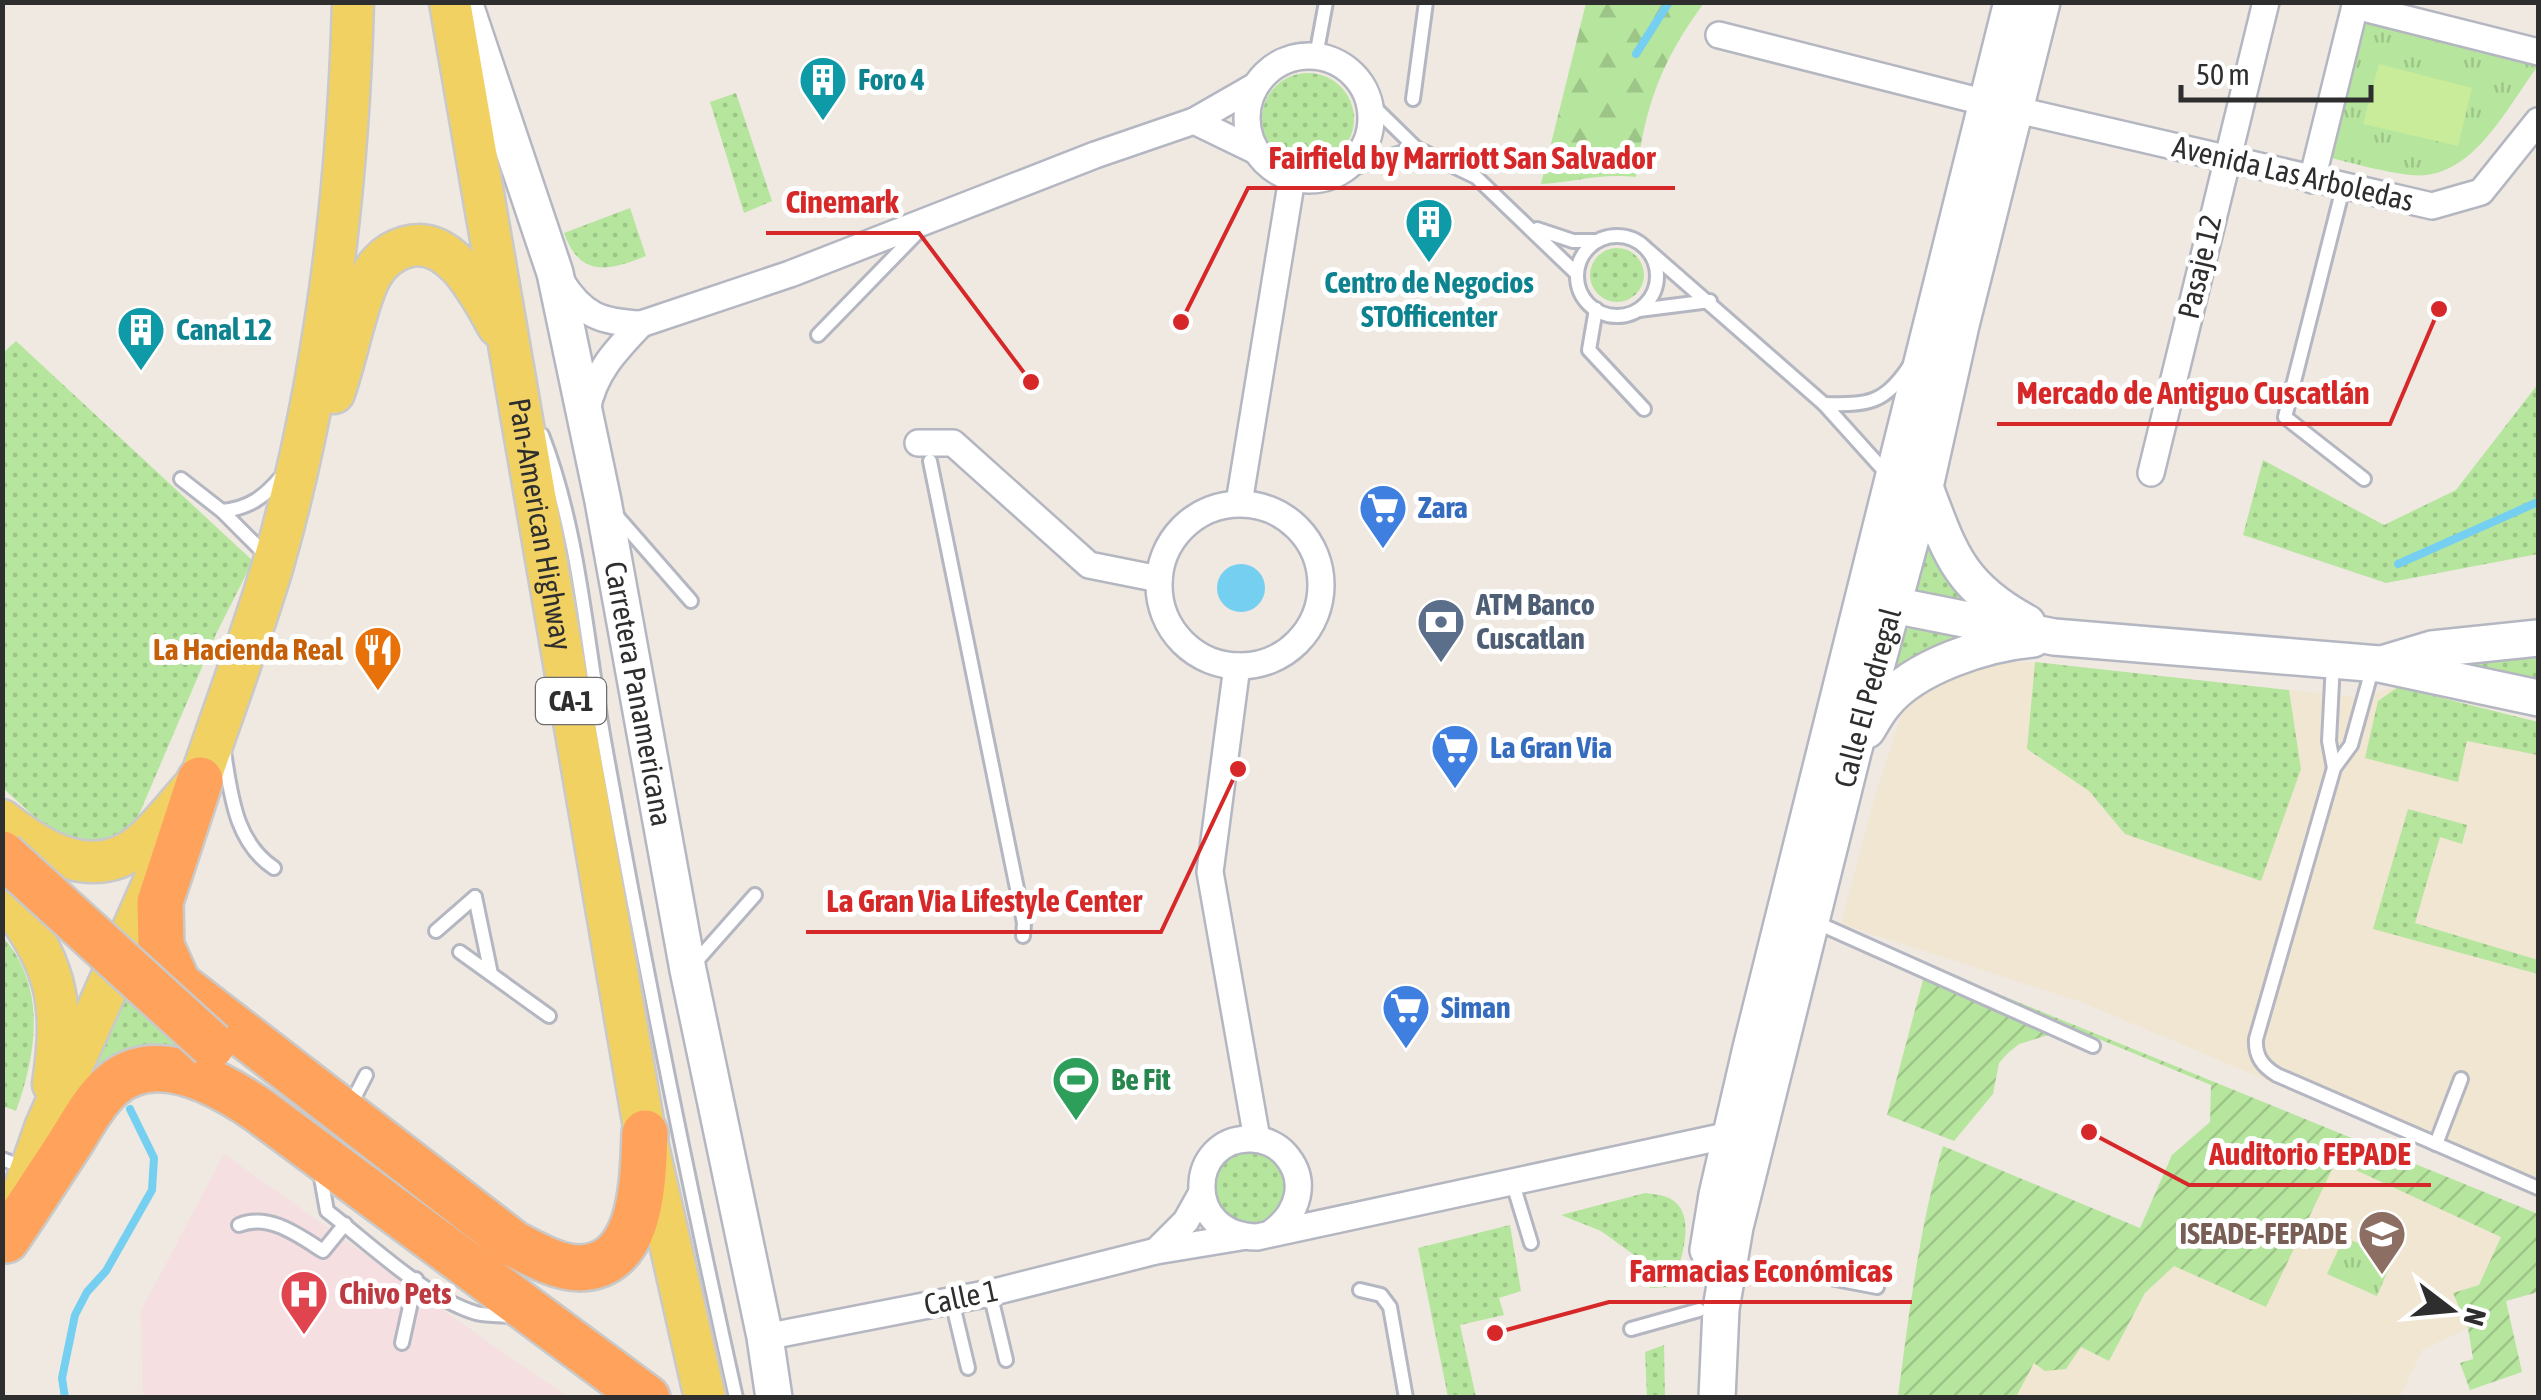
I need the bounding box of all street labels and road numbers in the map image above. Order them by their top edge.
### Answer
street label: Avenida Las Arboledas [2169,129,2417,217]
street label: Pasaje 12 [2171,212,2227,322]
street label: Pan-American Highway [503,395,579,653]
street label: Carretera Panamericana [598,559,680,829]
street label: Calle El Pedregal [1827,604,1907,791]
road number: CA-1 [536,678,606,724]
street label: Calle 1 [921,1273,1001,1321]

